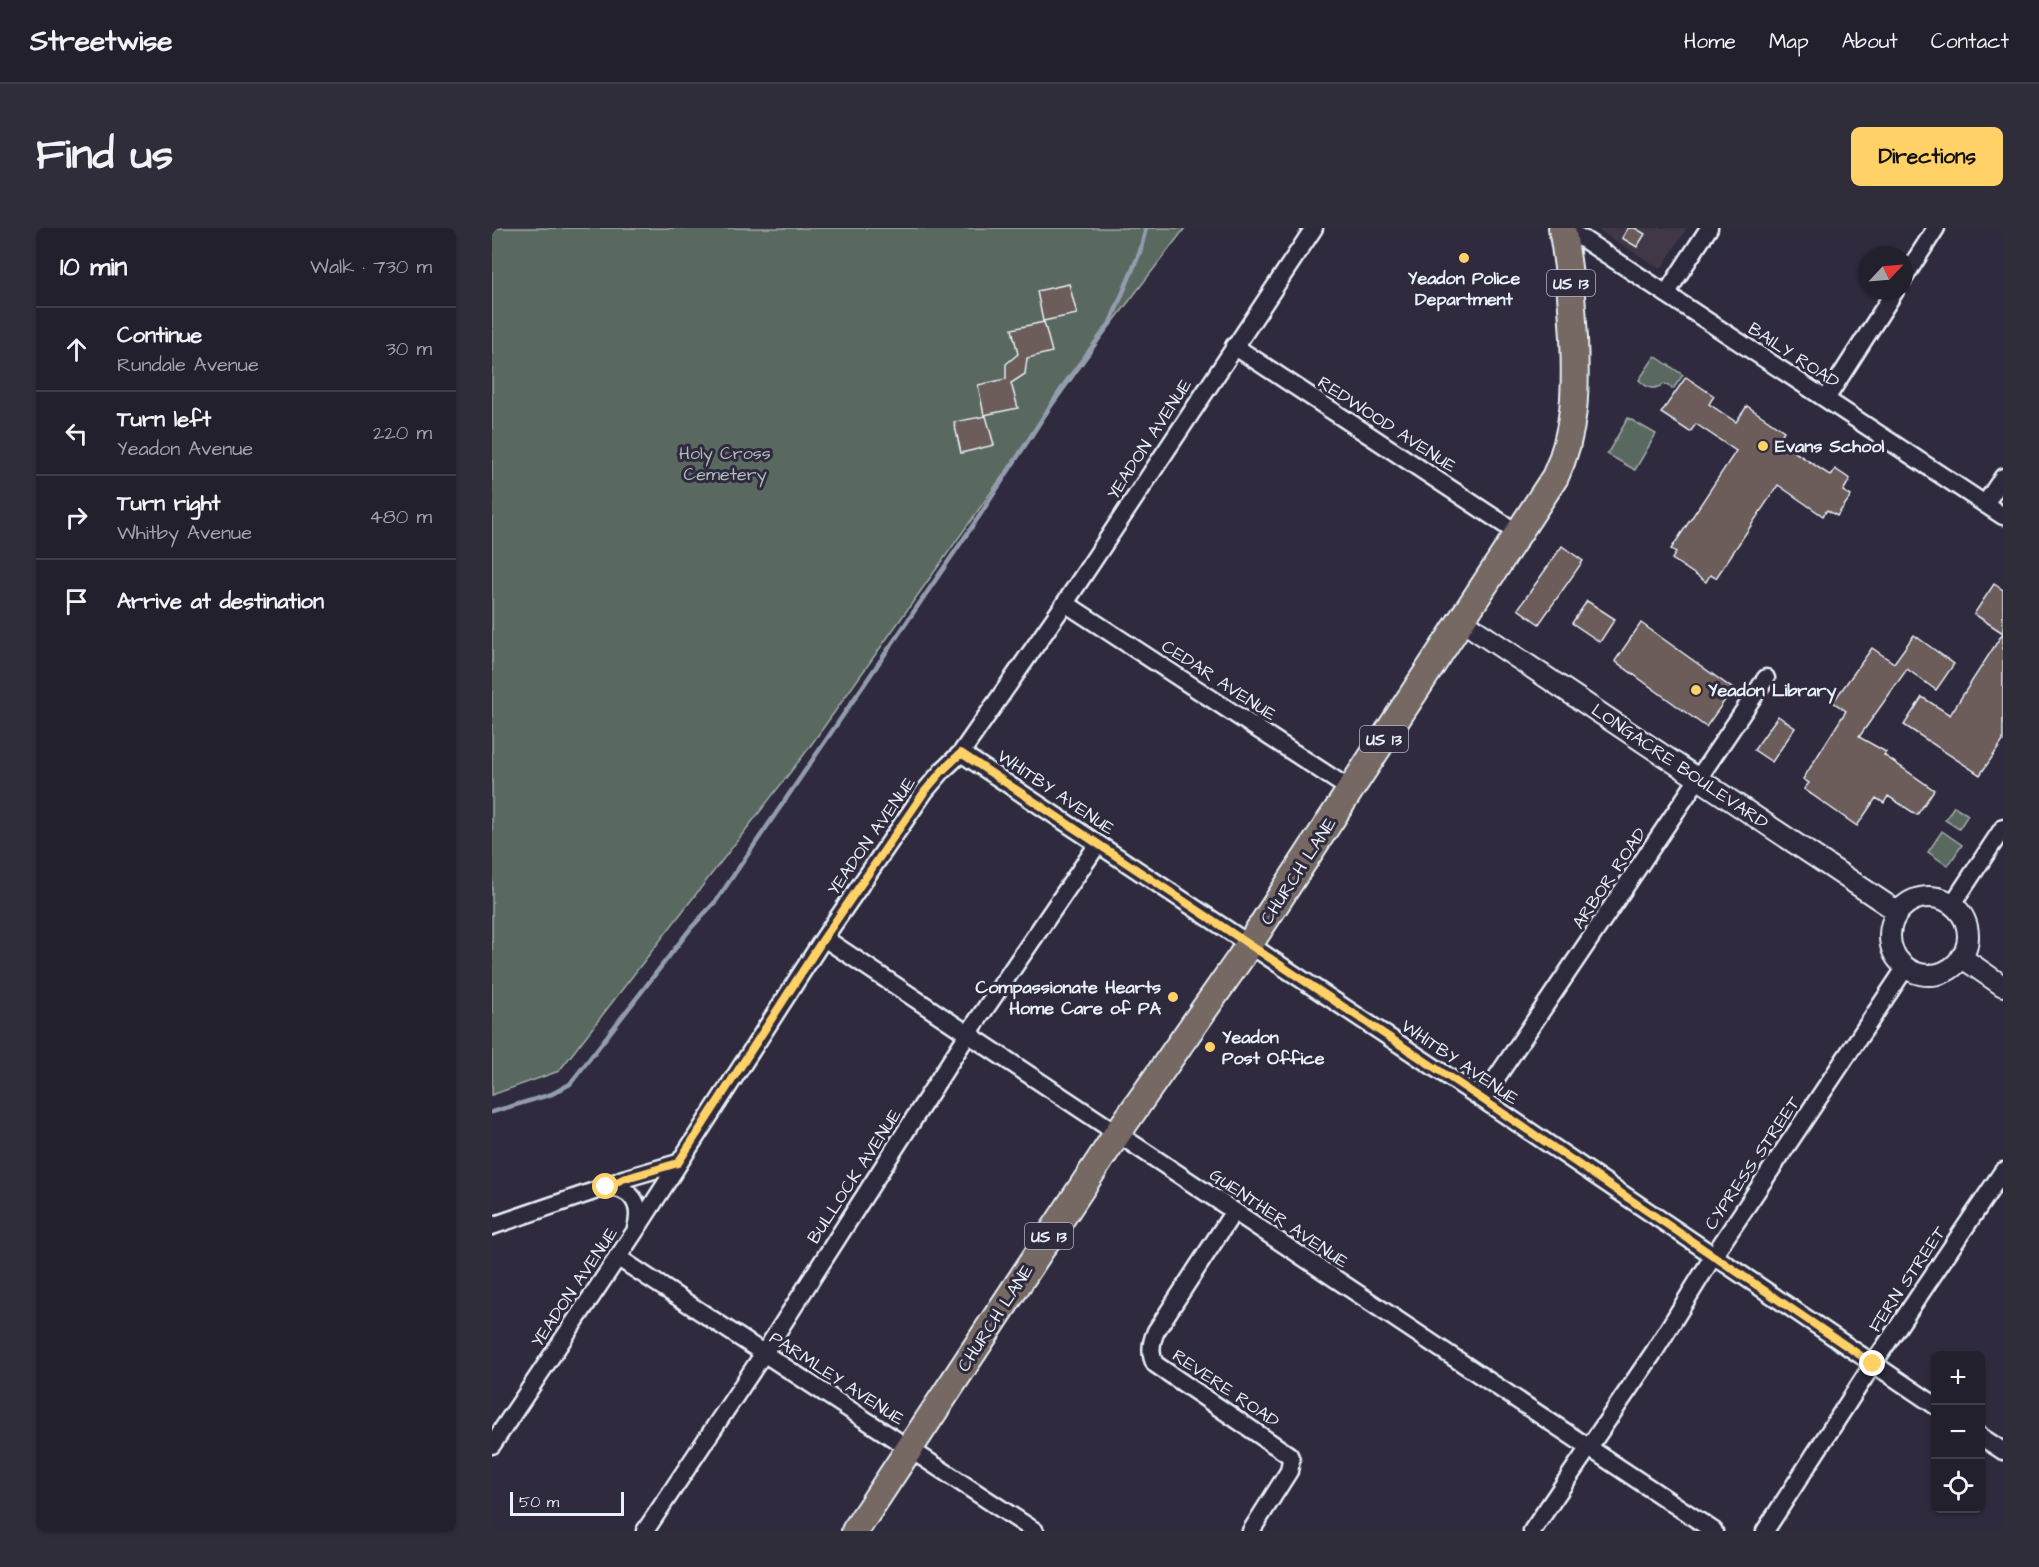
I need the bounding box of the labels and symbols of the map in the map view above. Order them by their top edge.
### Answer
north arrow [1859,246,1913,300]
marker: Yeadon Police Department [1457,251,1471,265]
place label: Yeadon Police Department [1408,266,1520,312]
road number: US 13 [1547,270,1595,296]
street label: BAILY ROAD [1743,316,1845,395]
street label: REDWOOD AVENUE [1313,370,1461,479]
street label: YEADON AVENUE [1101,374,1198,505]
place label: Evans School [1775,434,1885,459]
marker: Evans School [1756,439,1770,453]
park label: Holy Cross Cemetery [679,441,771,488]
street label: CEDAR AVENUE [1157,634,1281,727]
place label: Yeadon Library [1708,678,1836,704]
marker: Yeadon Library [1689,683,1703,697]
street label: LONGACRE BOULEVARD [1586,698,1773,835]
road number: US 13 [1360,726,1408,752]
street label: WHITBY AVENUE [992,744,1120,841]
street label: YEADON AVENUE [821,772,922,901]
street label: CHURCH LANE [1254,812,1343,930]
street label: ARBOR ROAD [1566,822,1653,934]
place label: Compassionate Hearts Home Care of PA [976,975,1161,1021]
marker: Compassionate Hearts Home Care of PA [1166,990,1180,1004]
street label: WHITBY AVENUE [1396,1014,1524,1111]
place label: Yeadon Post Office [1222,1025,1325,1071]
marker: Yeadon Post Office [1203,1040,1217,1054]
street label: CYPRESS STREET [1698,1091,1807,1235]
street label: BULLOCK AVENUE [801,1104,908,1249]
street label: GUENTHER AVENUE [1204,1163,1353,1274]
route start [592,1173,618,1199]
street label: FERN STREET [1863,1221,1952,1337]
street label: YEADON AVENUE [525,1222,624,1352]
road number: US 13 [1025,1223,1073,1249]
street label: CHURCH LANE [951,1259,1040,1377]
street label: PARMLEY AVENUE [764,1325,909,1432]
street label: REVERE ROAD [1167,1343,1284,1434]
route end [1859,1350,1885,1376]
scale bar [510,1489,624,1516]

